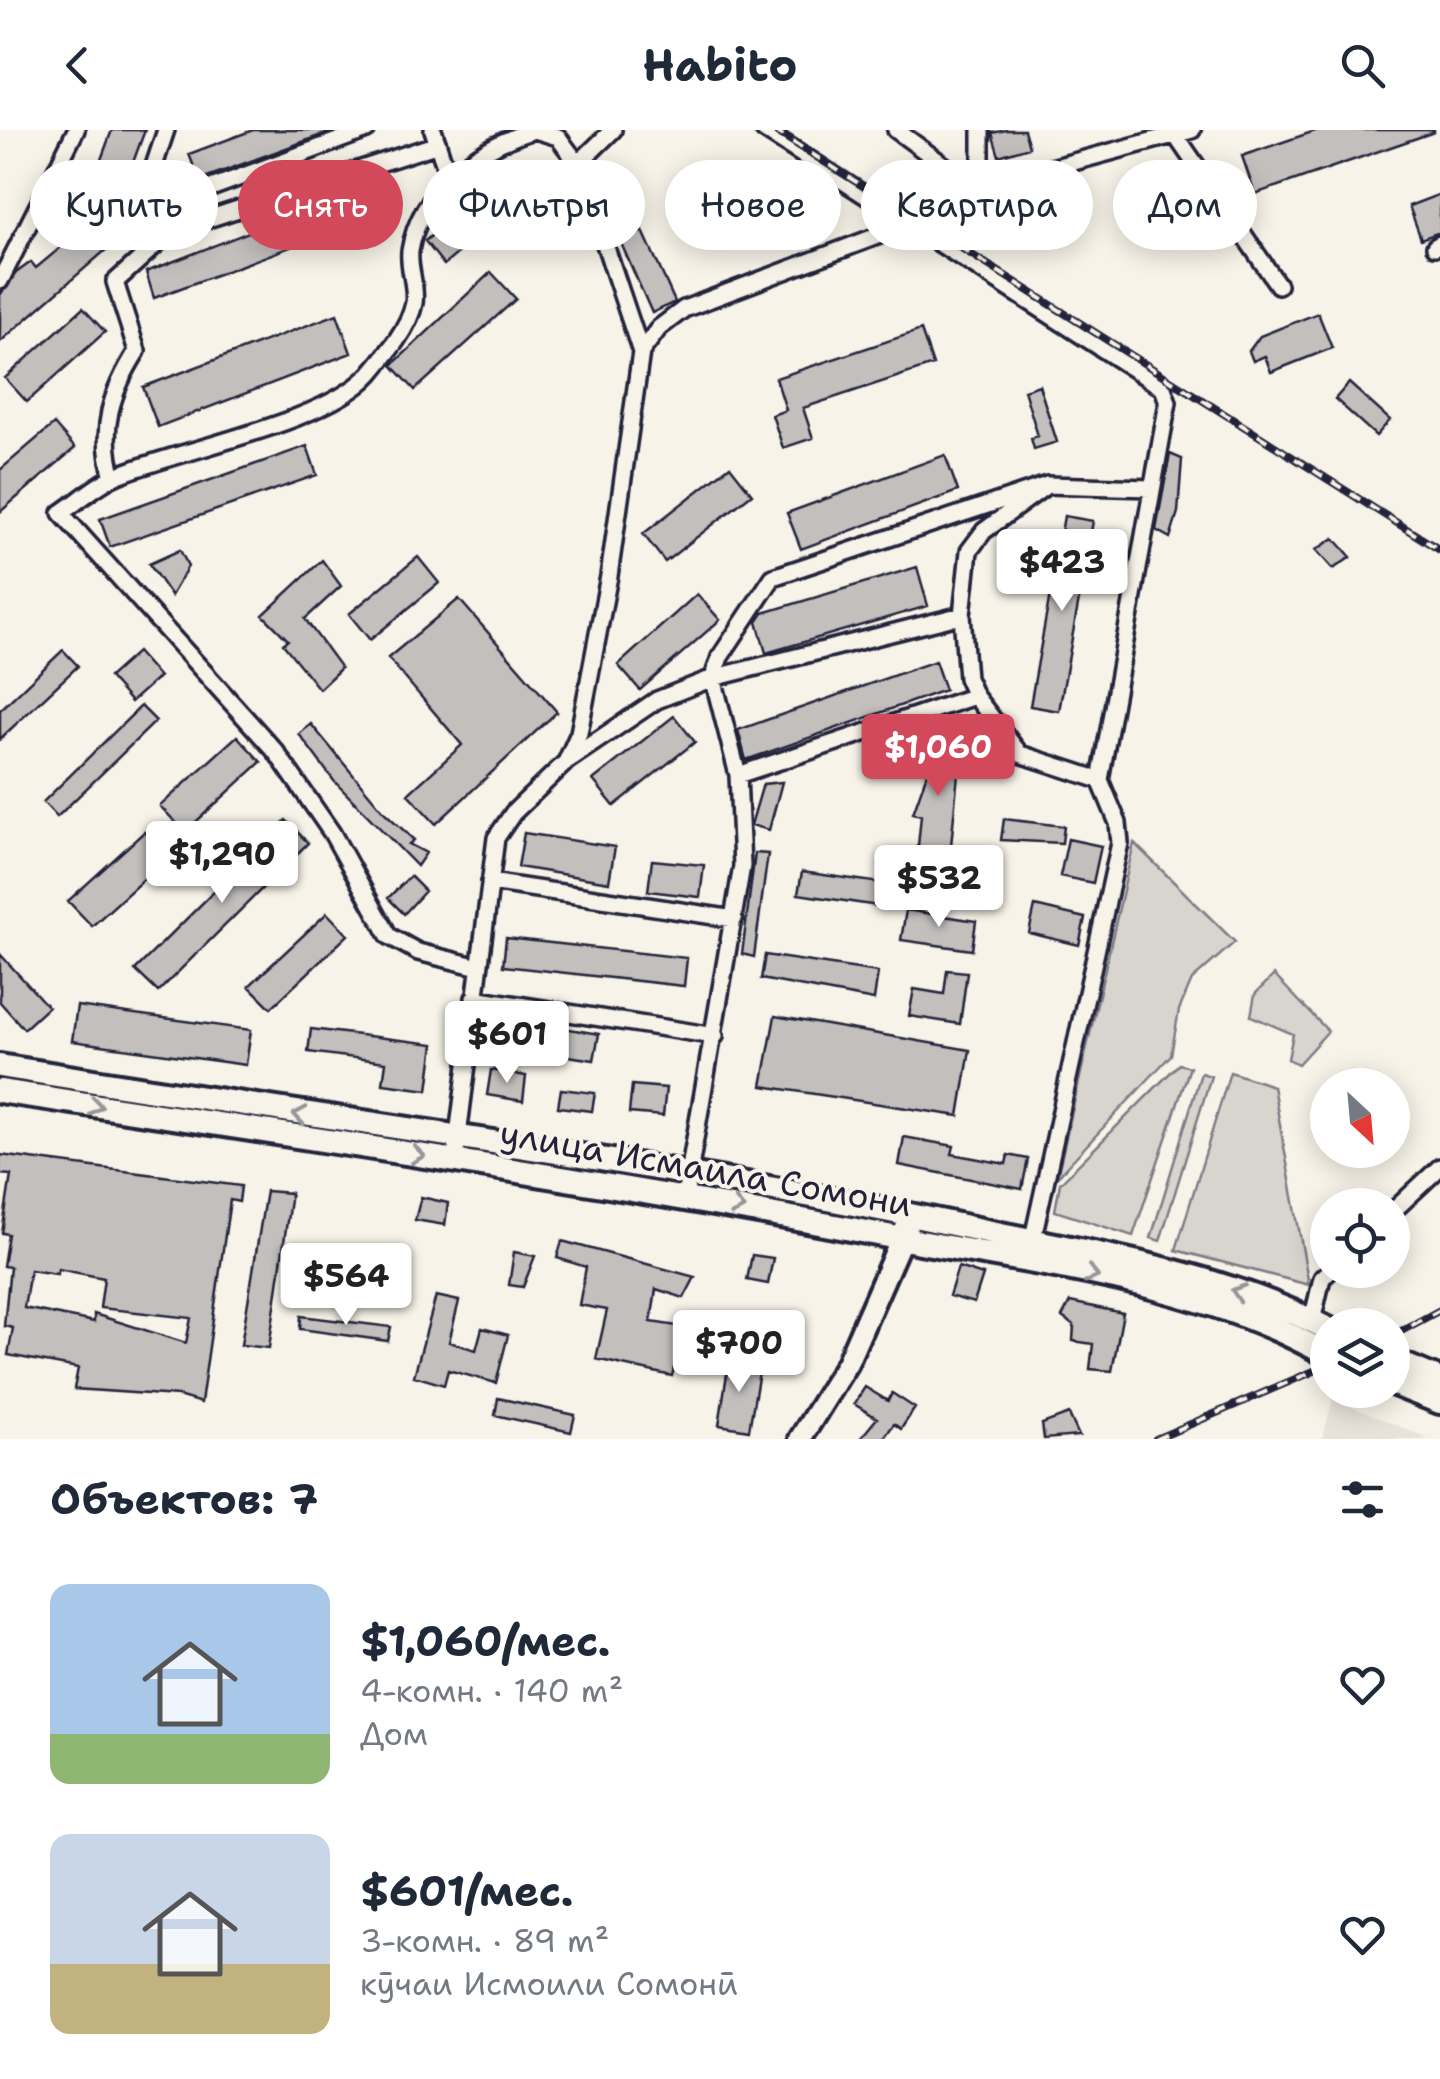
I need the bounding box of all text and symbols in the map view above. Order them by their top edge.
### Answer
text: Habito [642,35,798,95]
icon: back [50,38,105,93]
icon: search [1335,38,1390,93]
chip: Купить [30,160,218,250]
chip: Снять [238,160,403,250]
chip: Фильтры [423,160,645,250]
chip: Новое [665,160,841,250]
chip: Квартира [861,160,1093,250]
chip: Дом [1113,160,1257,250]
pin: $423 [1003,529,1121,614]
text: $423 [1019,540,1105,583]
pin: $1,060 [857,714,1019,799]
text: $1,060 [884,725,992,768]
pin: $1,290 [141,821,303,906]
text: $1,290 [168,832,276,875]
pin: $532 [880,845,998,930]
text: $532 [896,856,982,899]
pin: $601 [448,1001,566,1086]
text: $601 [467,1012,547,1055]
north arrow [1310,1068,1410,1168]
map controls [1310,1068,1410,1408]
one-way arrow [88,1094,105,1115]
one-way arrow [292,1105,308,1126]
street label: улица Исмаила Сомони [496,1109,916,1227]
one-way arrow [410,1144,426,1165]
button: locate [1310,1188,1410,1288]
one-way arrow [730,1196,747,1217]
pin: $564 [287,1243,405,1328]
text: $564 [303,1254,389,1297]
one-way arrow [1083,1263,1100,1284]
one-way arrow [1230,1283,1247,1304]
button: layers [1310,1308,1410,1408]
pin: $700 [680,1310,798,1395]
text: $700 [695,1321,783,1364]
text: Объектов: 7 [50,1471,318,1527]
icon: filters [1335,1472,1390,1527]
text: $1,060/мес. [360,1613,611,1669]
icon: home [130,1624,250,1744]
icon: heart [1335,1657,1390,1712]
text: 4-комн. · 140 m² [360,1669,623,1712]
text: Дом [360,1712,428,1755]
text: $601/мес. [360,1863,573,1919]
icon: home [130,1874,250,1994]
icon: heart [1335,1907,1390,1962]
text: 3-комн. · 89 m² [360,1919,609,1962]
text: кӯчаи Исмоили Сомонӣ [360,1962,738,2005]

